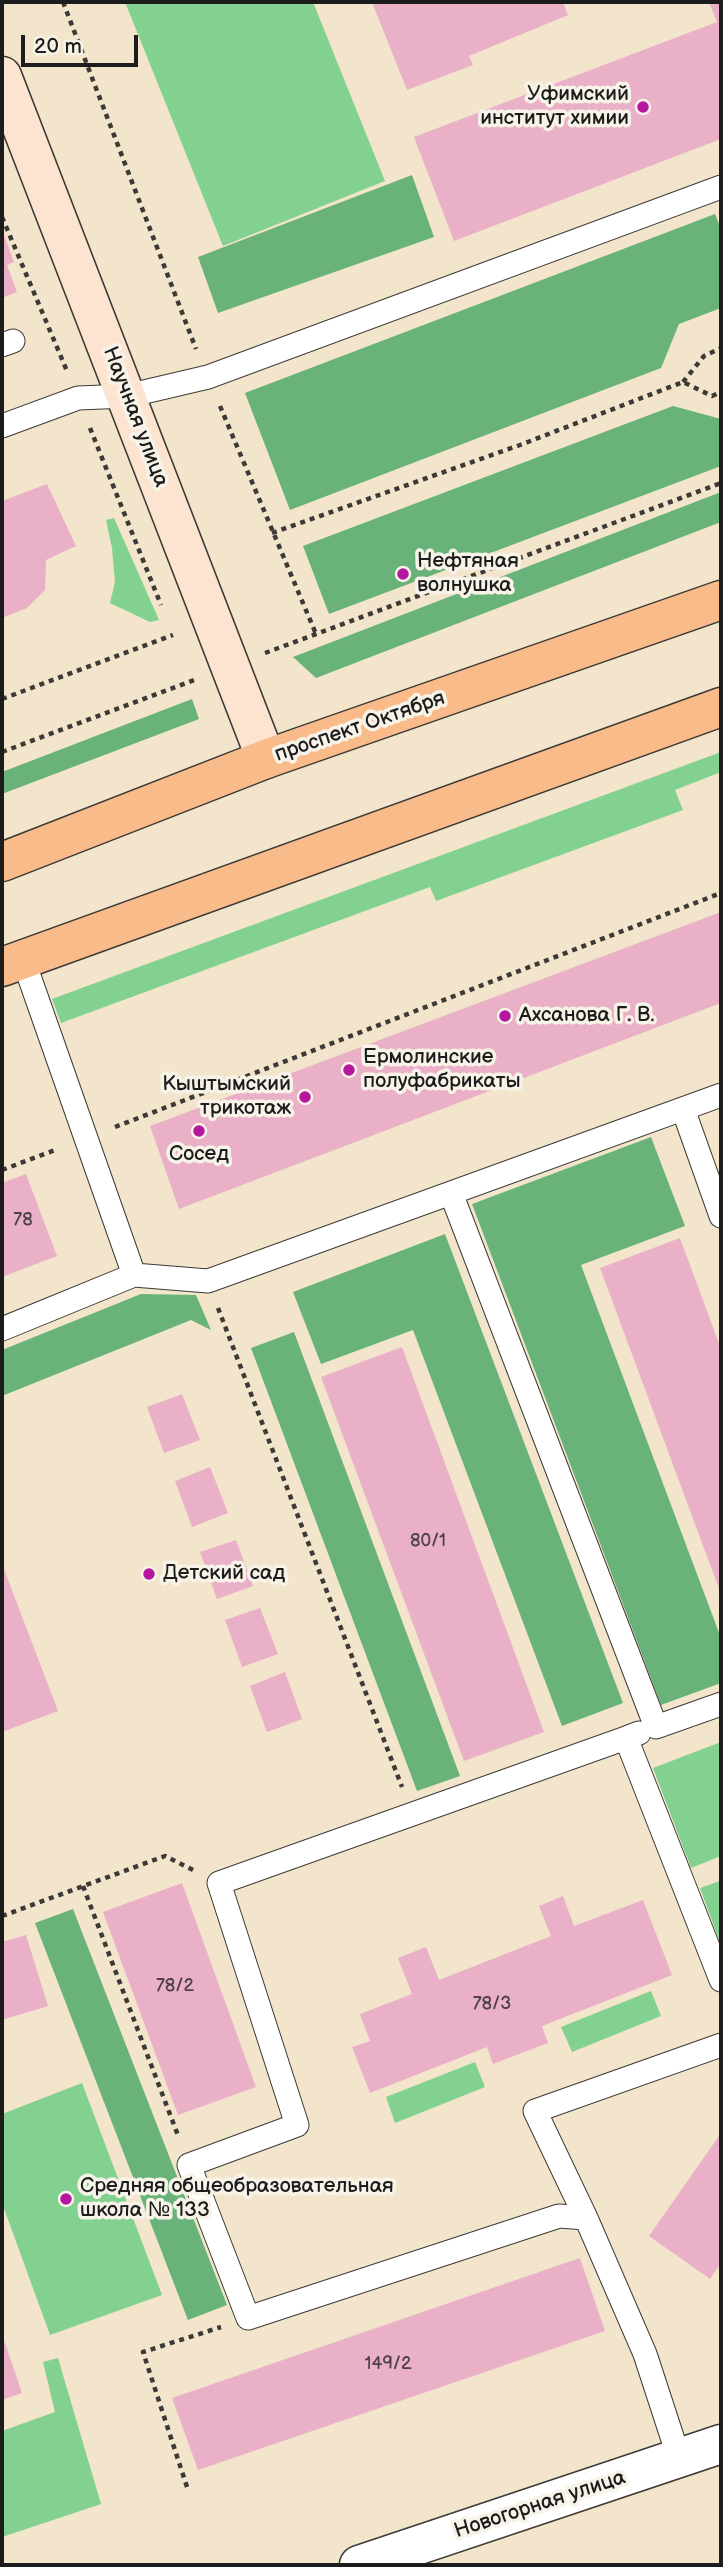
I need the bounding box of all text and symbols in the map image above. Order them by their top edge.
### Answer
scale bar [24,21,142,65]
text: 20 m [34,34,82,59]
place label: Уфимский институт химии [480,82,629,132]
marker: Уфимский институт химии [635,99,651,115]
street label: Научная улица [97,343,173,491]
place label: Нефтяная волнушка [417,549,519,599]
marker: Нефтяная волнушка [395,566,411,582]
street label: проспект Октября [272,686,448,768]
place label: Ахсанова Г. В. [519,1003,654,1029]
marker: Ахсанова Г. В. [497,1008,513,1024]
place label: Ермолинские полуфабрикаты [363,1045,521,1095]
marker: Ермолинские полуфабрикаты [341,1062,357,1078]
place label: Кыштымский трикотаж [162,1072,291,1122]
marker: Кыштымский трикотаж [297,1089,313,1105]
marker: Сосед [191,1123,207,1139]
place label: Сосед [169,1142,229,1168]
house number: 78 [13,1209,33,1231]
house number: 80/1 [410,1530,446,1552]
place label: Детский сад [163,1561,285,1587]
marker: Детский сад [141,1566,157,1582]
house number: 78/2 [156,1975,194,1997]
house number: 78/3 [473,1993,511,2015]
place label: Средняя общеобразовательная школа № 133 [80,2174,394,2224]
marker: Средняя общеобразовательная школа № 133 [58,2191,74,2207]
house number: 149/2 [364,2353,412,2375]
street label: Новогорная улица [451,2465,629,2545]

